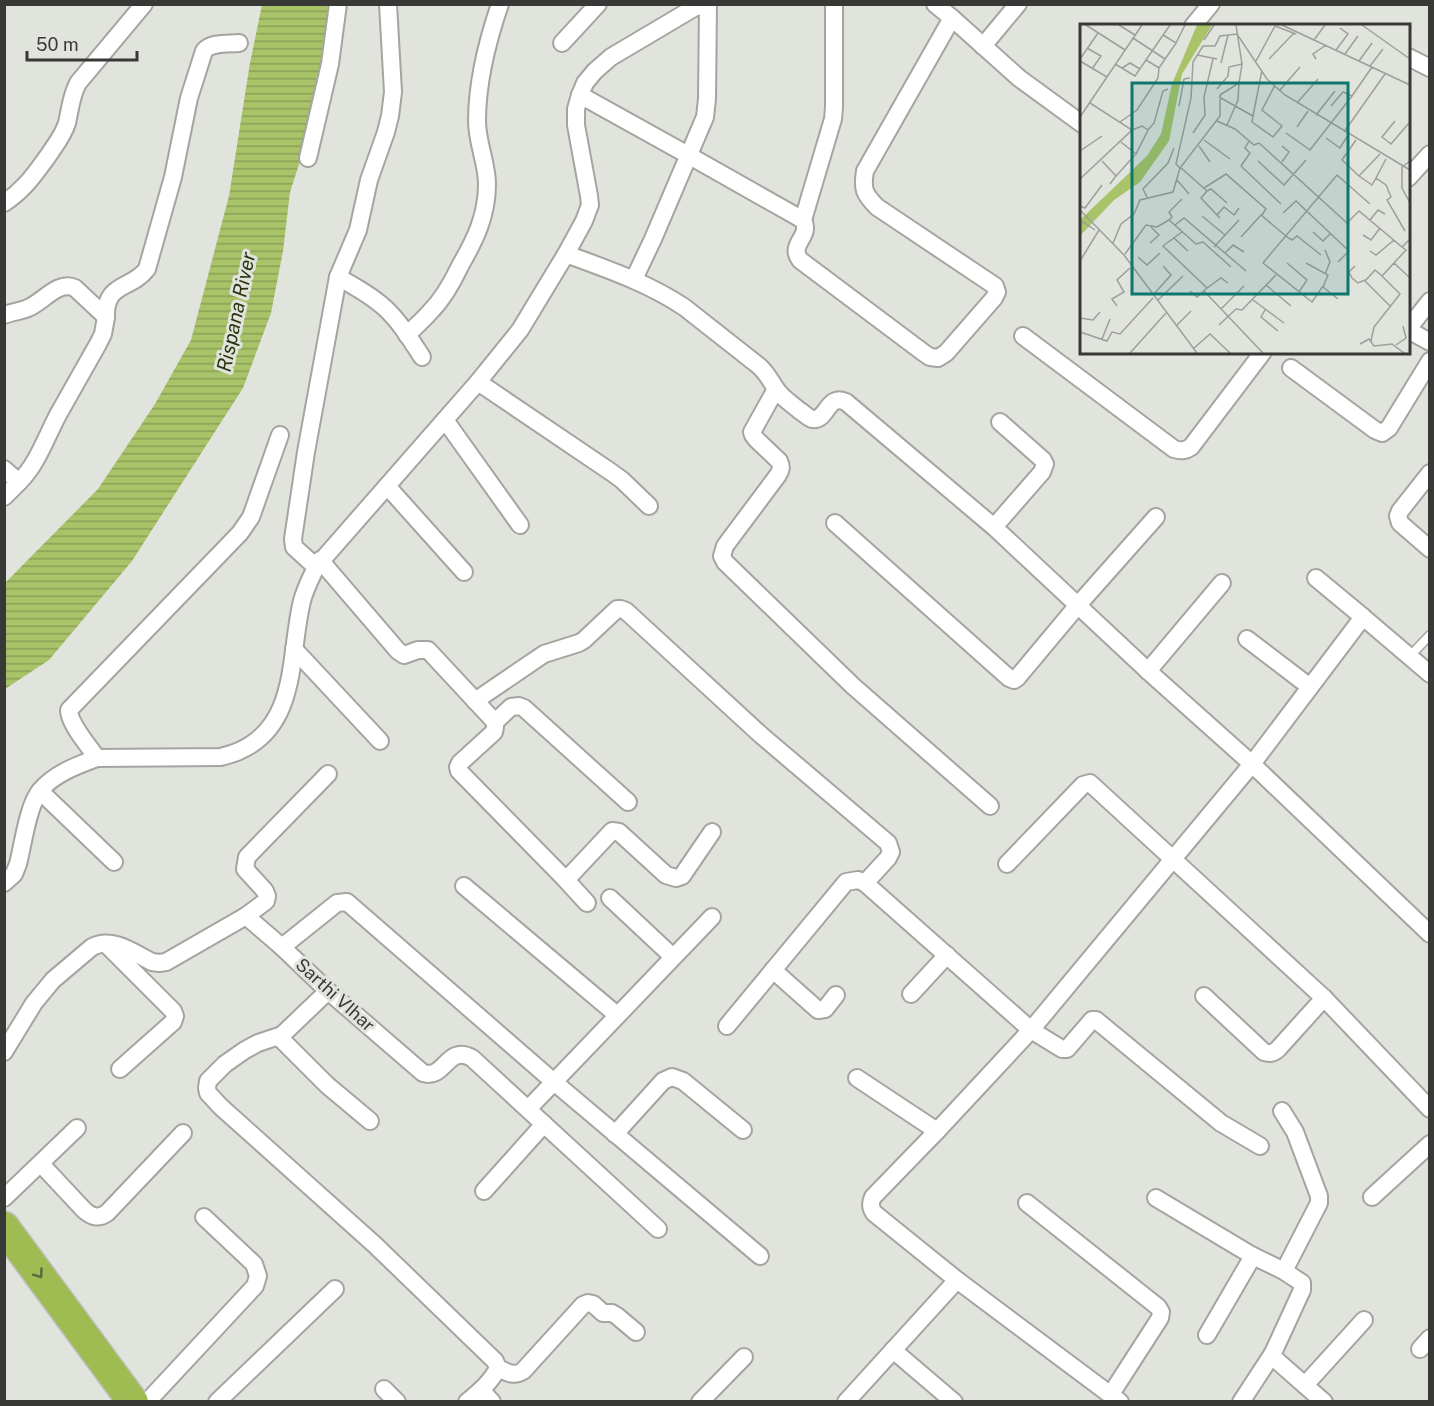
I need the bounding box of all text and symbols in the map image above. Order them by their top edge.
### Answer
scale bar [27,24,136,62]
inset map [1080,24,1410,354]
text: 50 m [36,34,79,55]
water label: Rispana River [212,249,261,374]
street label: Sarthi VIhar [291,954,379,1036]
one-way arrow [32,1267,43,1278]

